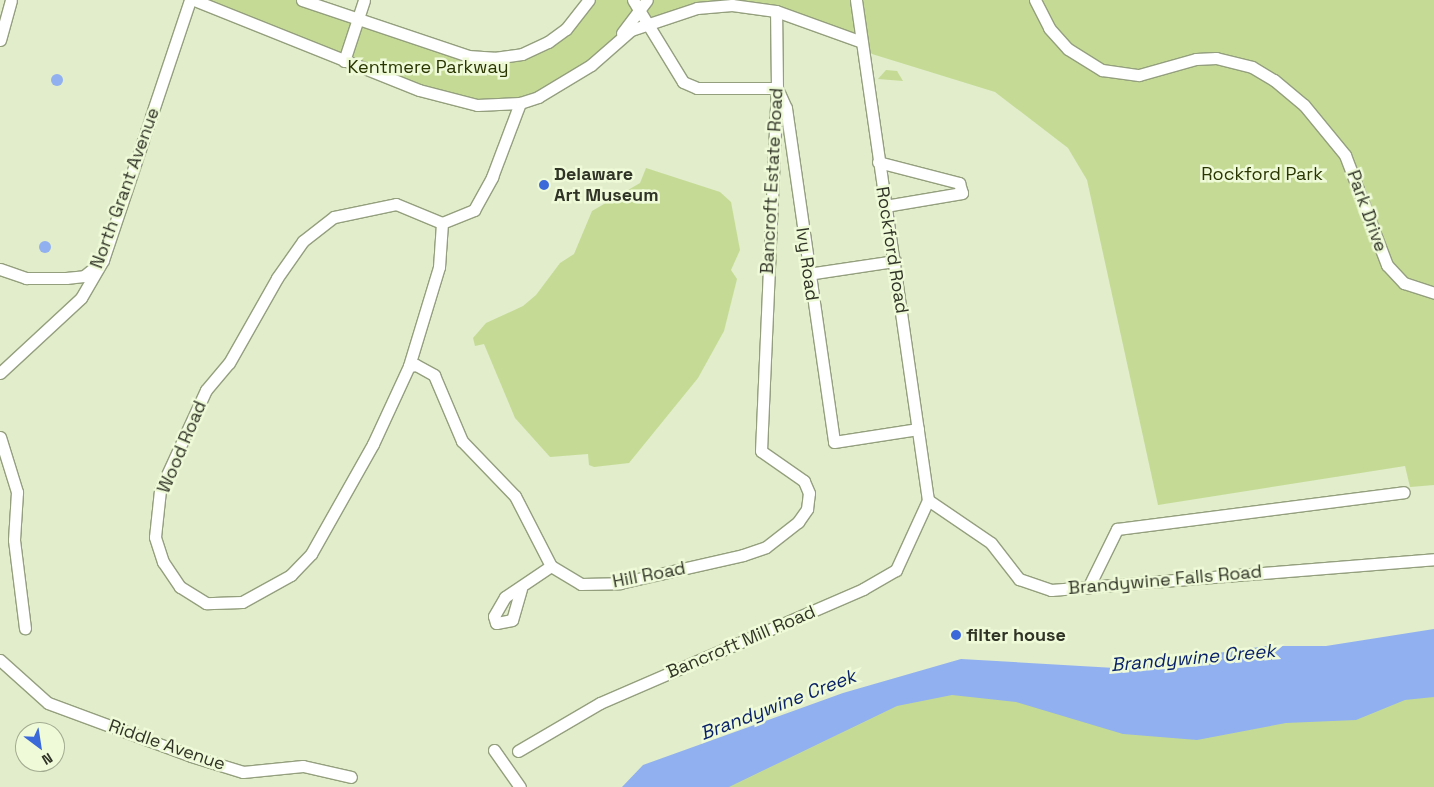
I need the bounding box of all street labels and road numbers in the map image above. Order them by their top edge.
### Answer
street label: Bancroft Estate Road [756,87,788,275]
street label: North Grant Avenue [86,105,164,271]
street label: Park Drive [1342,167,1392,255]
street label: Rockford Road [871,185,913,315]
street label: Ivy Road [791,226,823,302]
street label: Wood Road [153,398,211,496]
street label: Hill Road [611,557,687,593]
street label: Brandywine Falls Road [1067,561,1263,599]
street label: Bancroft Mill Road [663,601,819,683]
street label: Riddle Avenue [106,715,228,775]

